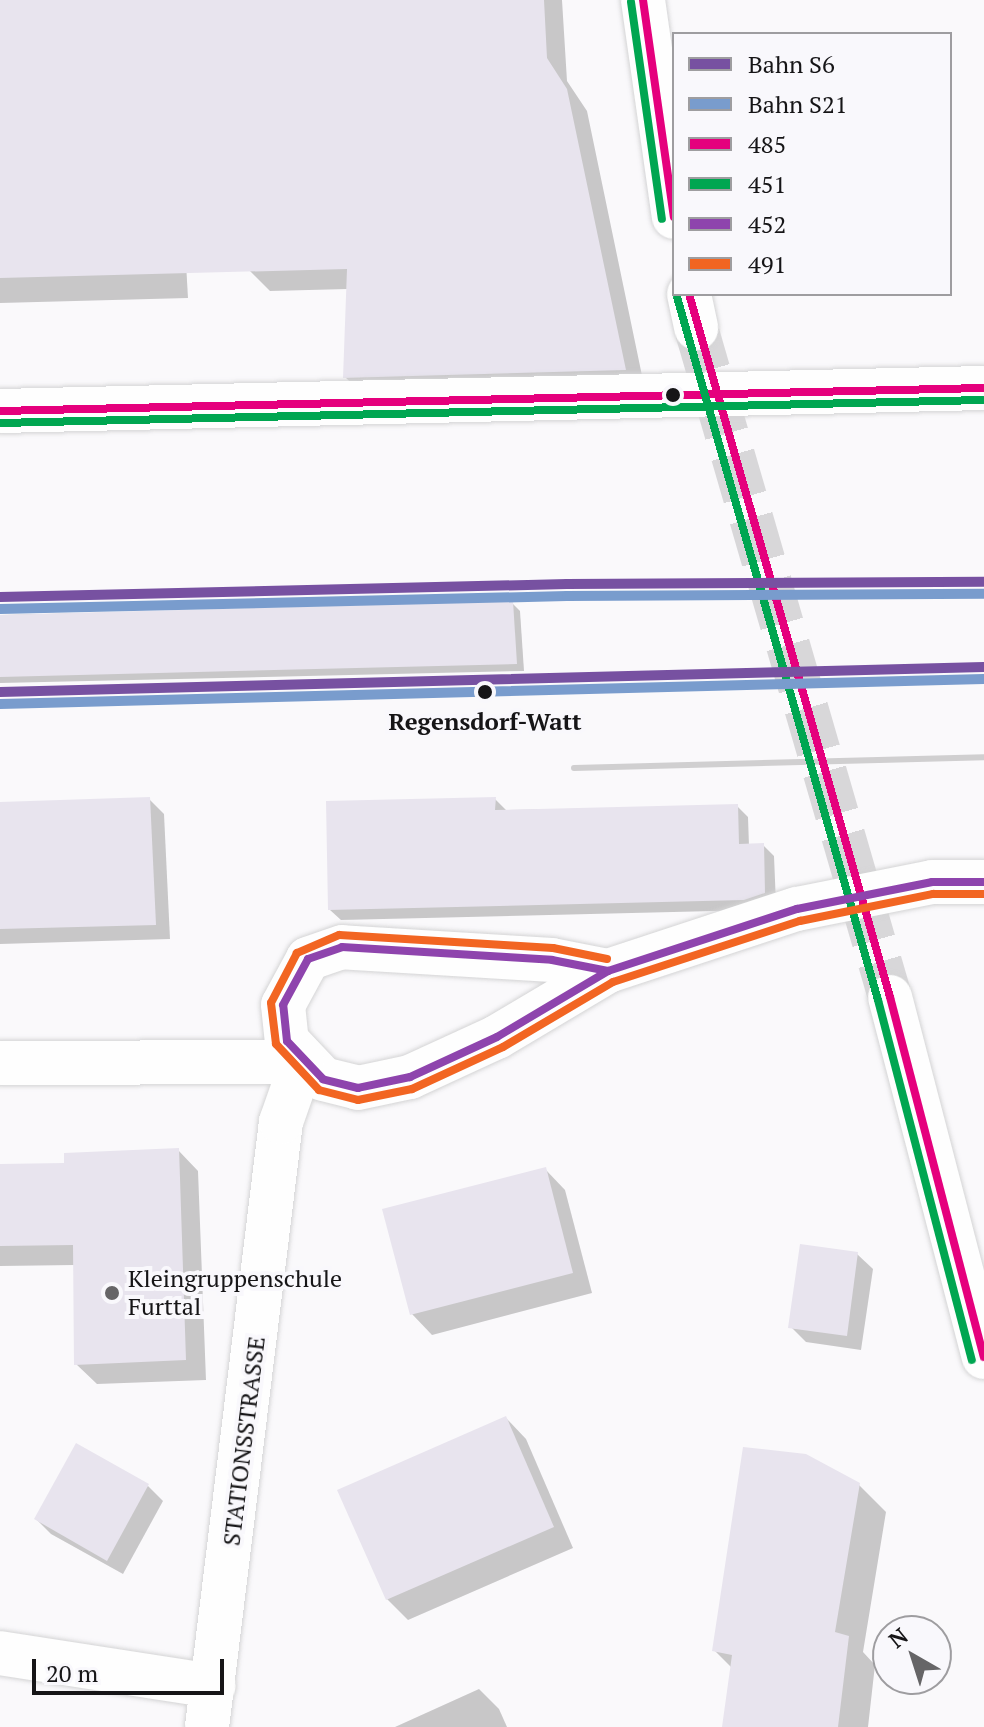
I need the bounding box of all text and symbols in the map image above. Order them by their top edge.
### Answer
legend [672,32,952,296]
text: Bahn S6 [748,48,835,80]
text: Bahn S21 [748,88,848,120]
text: 485 [748,128,786,160]
text: 451 [748,168,786,200]
text: 452 [748,208,786,240]
text: 491 [748,248,786,280]
unlabelled marker [665,387,681,403]
marker: Regensdorf-Watt [473,680,497,704]
place label: Regensdorf-Watt [388,708,582,736]
place label: Kleingruppenschule Furttal [128,1265,342,1321]
marker: Kleingruppenschule Furttal [103,1284,121,1302]
street label: STATIONSSTRASSE [217,1335,271,1547]
north arrow [872,1615,952,1695]
text: N [882,1621,913,1654]
scale bar [36,1643,228,1693]
text: 20 m [46,1657,98,1689]

